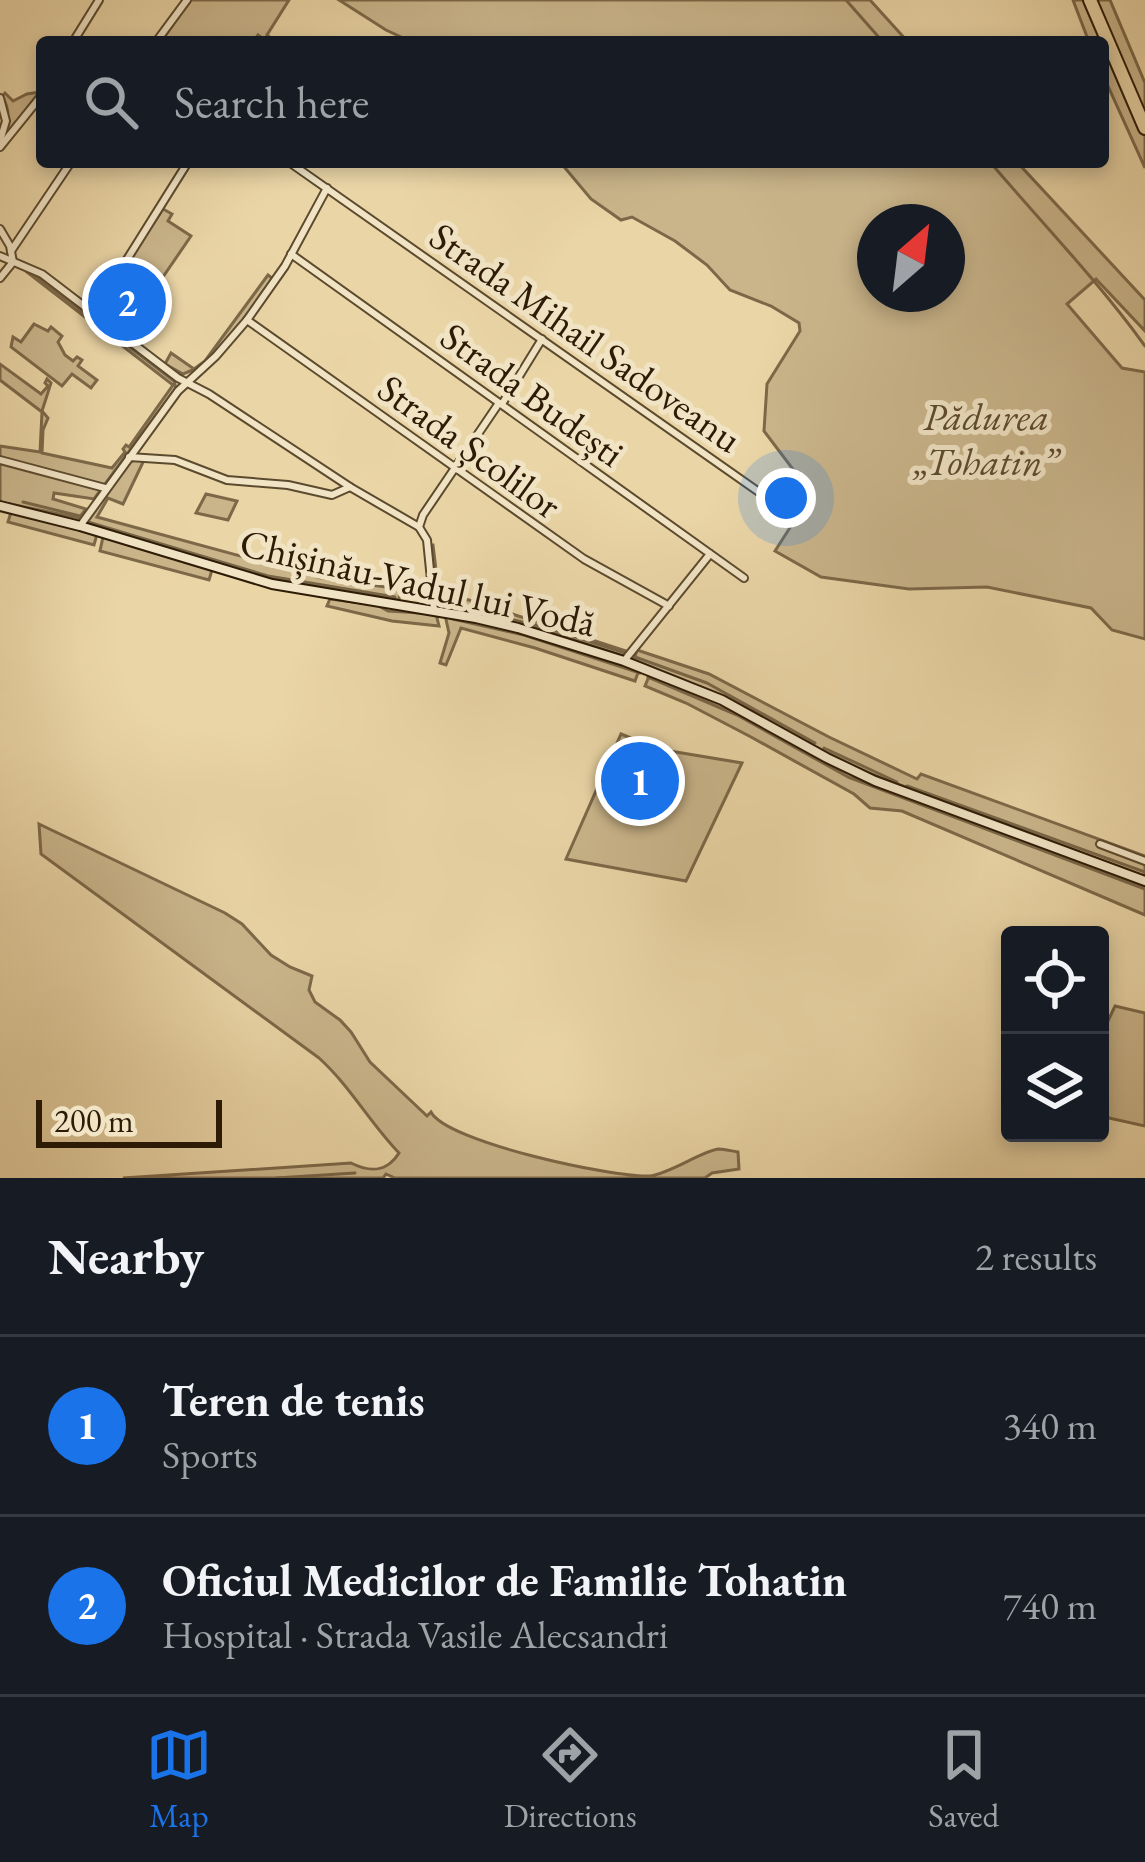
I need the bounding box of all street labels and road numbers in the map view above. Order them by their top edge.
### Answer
street label: Strada Mihail Sadoveanu [420,211,752,464]
street label: Strada Budești [431,311,635,478]
street label: Strada Școlilor [368,363,572,530]
street label: Chișinău-Vadul lui Vodă [235,517,601,648]

